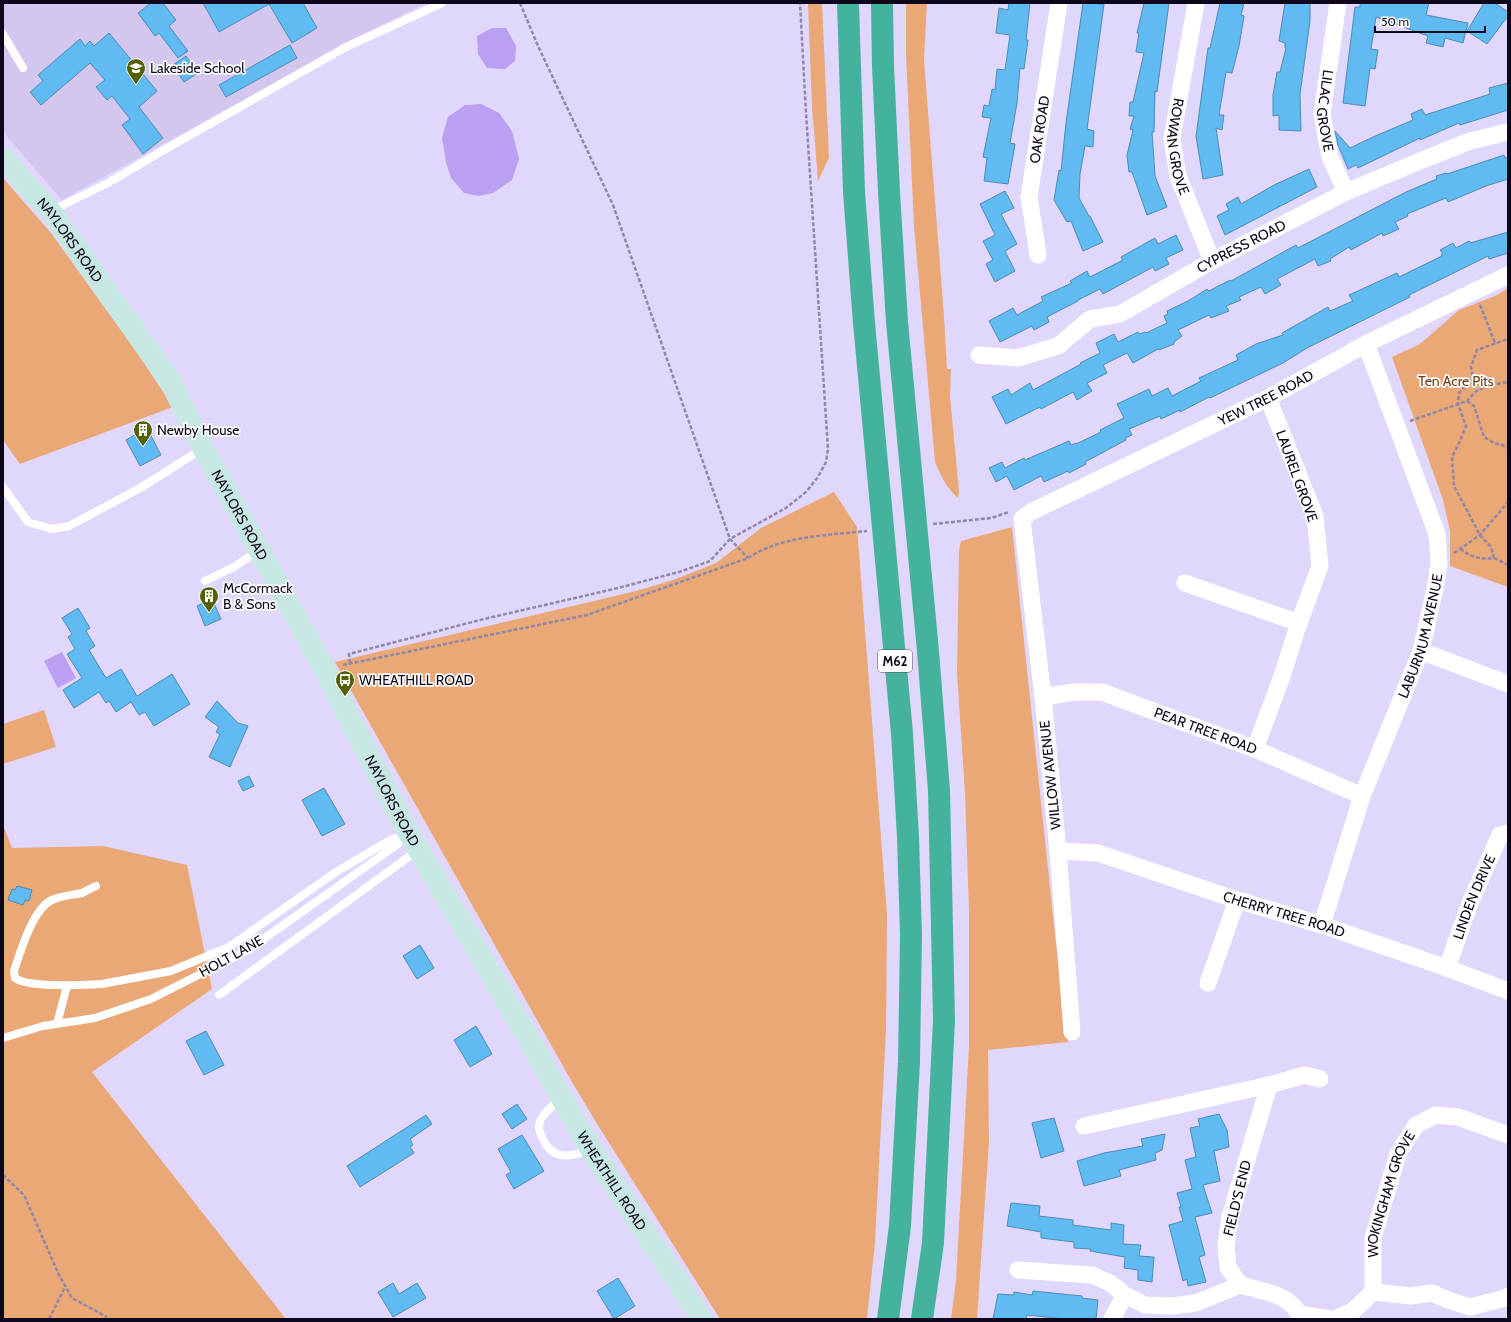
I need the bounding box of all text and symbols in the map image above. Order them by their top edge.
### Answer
scale bar [1375,8,1485,34]
text: 50 m [1381,14,1409,29]
school or university icon: Lakeside School [125,57,147,85]
place label: Lakeside School [150,59,245,77]
street label: LILAC GROVE [1313,69,1338,153]
street label: OAK ROAD [1025,94,1054,165]
street label: ROWAN GROVE [1163,97,1194,198]
street label: NAYLORS ROAD [33,194,107,286]
street label: CYPRESS ROAD [1193,216,1289,277]
street label: YEW TREE ROAD [1214,366,1317,430]
park label: Ten Acre Pits [1418,372,1494,390]
building icon: Newby House [132,419,154,447]
place label: Newby House [157,421,240,439]
street label: LAUREL GROVE [1272,428,1322,525]
street label: NAYLORS ROAD [208,466,272,563]
street label: LABURNUM AVENUE [1394,572,1446,701]
place label: McCormack B & Sons [223,579,293,613]
building icon: McCormack B & Sons [198,585,220,613]
road number: M62 [878,650,912,672]
bus stop icon: WHEATHILL ROAD [334,669,356,697]
place label: WHEATHILL ROAD [359,671,474,689]
street label: PEAR TREE ROAD [1152,703,1260,758]
street label: WILLOW AVENUE [1035,719,1065,830]
street label: NAYLORS ROAD [361,752,424,850]
street label: LINDEN DRIVE [1449,852,1499,942]
street label: CHERRY TREE ROAD [1221,887,1348,941]
street label: HOLT LANE [196,931,266,981]
street label: WOKINGHAM GROVE [1364,1127,1419,1257]
street label: WHEATHILL ROAD [573,1128,651,1234]
street label: FIELD'S END [1219,1158,1255,1238]

